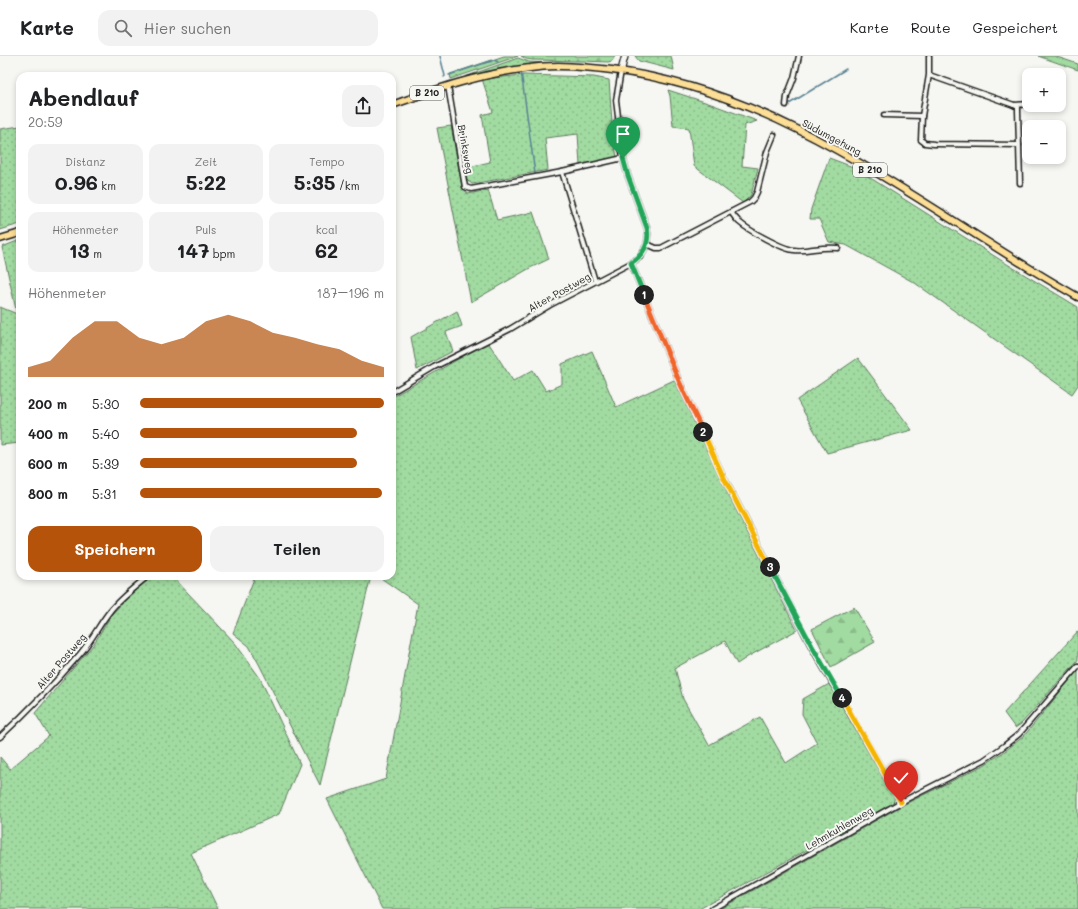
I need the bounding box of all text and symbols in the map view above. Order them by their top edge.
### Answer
search box [98,10,378,46]
text: Karte [20,15,74,40]
icon: search [112,17,134,39]
text: Hier suchen [144,18,231,38]
text: Karte [850,18,889,37]
text: Route [911,18,951,37]
text: Gespeichert [973,18,1058,37]
map controls [1022,68,1066,164]
button: + [1022,68,1066,112]
text: Abendlauf [28,83,138,112]
button: share [342,85,384,127]
road number: B 210 [410,86,444,100]
text: 20:59 [28,113,63,130]
street label: Südumgehung [800,115,864,159]
pin [606,117,640,158]
button: − [1022,120,1066,164]
street label: Brinksweg [455,123,477,175]
icon: arrive [612,123,634,145]
text: Distanz [65,154,105,169]
text: Zeit [195,154,217,169]
text: Tempo [309,154,344,169]
road number: B 210 [853,163,887,177]
text: 0.96 [55,169,98,195]
text: 5:22 [186,169,226,195]
text: 5:35 [294,169,336,195]
text: km [98,178,116,193]
text: /km [336,178,359,193]
text: Höhenmeter [52,222,118,237]
text: Puls [196,222,216,237]
text: kcal [316,222,338,237]
text: 13 [69,237,90,263]
text: 147 [177,237,209,263]
text: 62 [315,237,338,263]
text: m [90,246,102,261]
text: bpm [209,246,235,261]
street label: Alter Postweg [525,269,593,315]
text: Höhenmeter [28,284,106,301]
text: 187–196 m [317,284,384,301]
pin: 1 [634,285,654,305]
text: 1 [642,287,646,302]
text: 200 m [28,395,67,412]
text: 5:30 [92,395,119,412]
pin: 2 [693,422,713,442]
text: 2 [700,424,706,439]
text: 400 m [28,425,68,442]
text: 5:40 [92,425,119,442]
text: 600 m [28,455,68,472]
text: 5:39 [92,455,119,472]
text: 800 m [28,485,68,502]
text: 5:31 [92,485,117,502]
button: Speichern [28,526,202,572]
button: Teilen [210,526,384,572]
pin: 3 [760,557,780,577]
text: 3 [767,559,773,574]
street label: Alter Postweg [33,630,89,692]
pin: 4 [832,688,852,708]
text: 4 [839,690,845,705]
pin [884,761,918,802]
icon: check [890,767,912,789]
street label: Lehmkuhlenweg [803,803,875,853]

